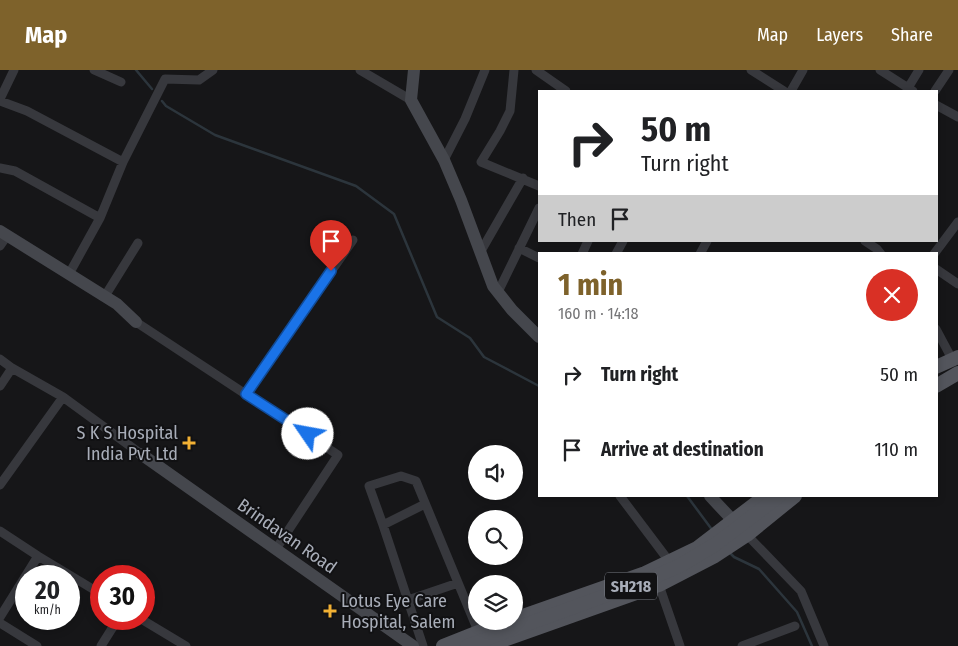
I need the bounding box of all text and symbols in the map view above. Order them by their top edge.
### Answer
text: Map [25,21,67,49]
text: Map [757,24,788,46]
text: Layers [816,24,863,46]
text: Share [891,24,933,46]
text: 50 m [641,108,711,150]
icon: right [558,110,623,175]
text: Turn right [641,150,729,177]
icon: arrive [606,205,634,233]
text: Then [558,208,596,231]
pin [310,220,352,271]
icon: arrive [317,227,345,255]
text: 1 min [558,267,623,303]
button: close [866,269,918,321]
text: 160 m · 14:18 [558,304,638,323]
icon: right [558,361,586,389]
text: Turn right [601,363,678,386]
text: 50 m [880,363,918,386]
position arrow [281,407,333,459]
place label: S K S Hospital India Pvt Ltd [77,422,178,465]
marker: S K S Hospital India Pvt Ltd [182,436,196,450]
icon: arrive [558,436,586,464]
text: Arrive at destination [601,438,764,461]
text: 110 m [874,438,918,461]
map controls [468,445,523,630]
button: sound [468,445,523,500]
street label: Brindavan Road [233,494,341,578]
button: search [468,510,523,565]
speed limit sign: 30 [90,565,155,630]
road number: SH218 [605,572,657,600]
button: layers [468,575,523,630]
text: 20 [35,576,60,606]
place label: Lotus Eye Care Hospital, Salem [341,590,455,633]
text: km/h [34,603,61,617]
marker: Lotus Eye Care Hospital, Salem [323,604,337,618]

